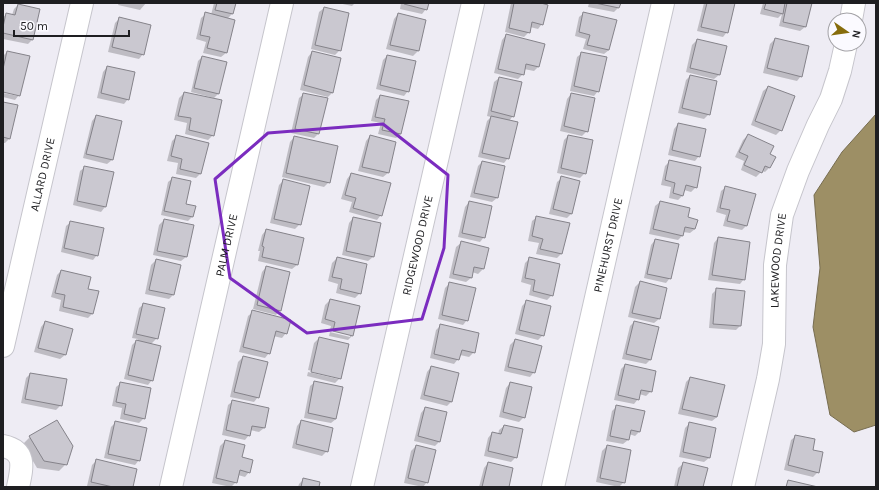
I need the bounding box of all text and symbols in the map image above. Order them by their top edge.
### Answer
scale bar [14,12,129,38]
north arrow [827,12,867,52]
text: 50 m [20,19,48,33]
text: N [849,29,863,39]
street label: ALLARD DRIVE [27,136,58,213]
street label: RIDGEWOOD DRIVE [399,194,436,297]
street label: PINEHURST DRIVE [590,197,625,294]
street label: LAKEWOOD DRIVE [767,212,789,308]
street label: PALM DRIVE [212,213,240,278]

